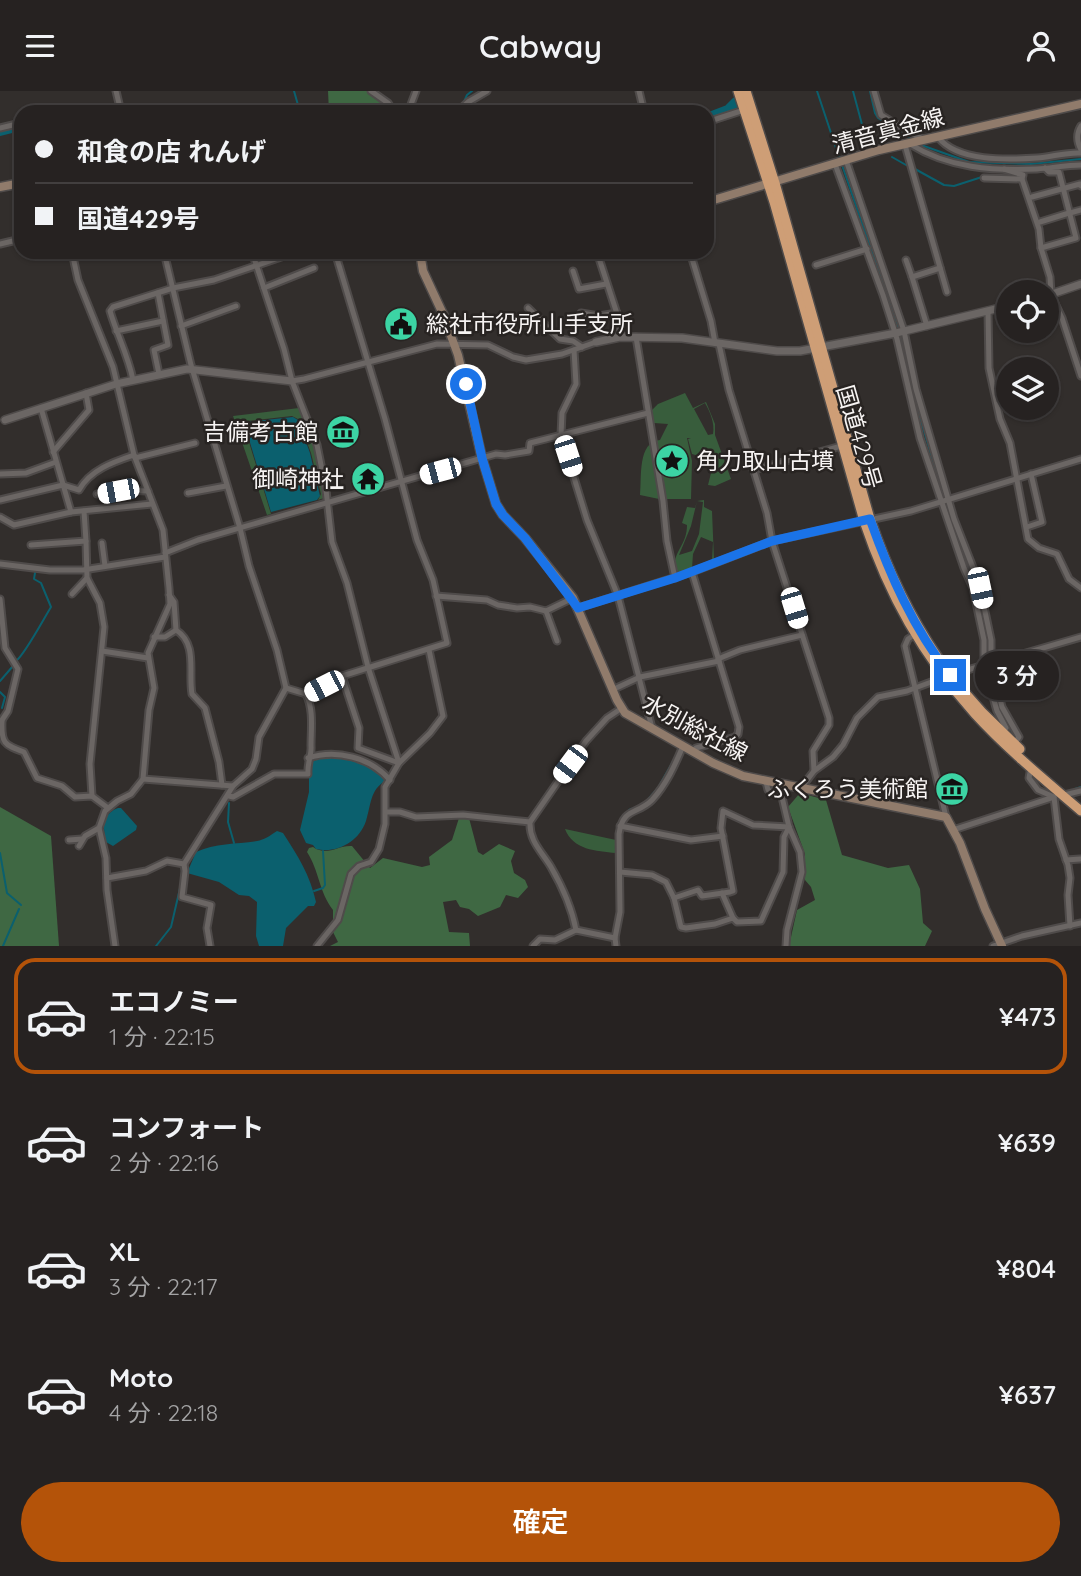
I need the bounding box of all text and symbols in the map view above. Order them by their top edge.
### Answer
text: Cabway [479,26,602,66]
icon: menu [21,27,59,65]
icon: person [1022,27,1060,65]
street label: 清音真金線 [829,102,947,159]
text: 和食の店 れんげ [77,135,266,168]
text: 国道429号 [77,202,200,235]
map controls [996,280,1059,420]
button: locate [996,280,1059,343]
public building icon: 総社市役所山手支所 [382,305,420,343]
place label: 総社市役所山手支所 [426,309,633,338]
button: layers [996,357,1059,420]
route start [450,368,482,400]
street label: 国道429号 [831,382,888,492]
museum icon: 吉備考古館 [324,413,362,451]
place label: 吉備考古館 [203,417,318,446]
car [552,433,585,479]
place icon: 角力取山古墳 [653,442,691,480]
place label: 角力取山古墳 [696,446,834,475]
car [417,455,464,487]
temple icon: 御崎神社 [349,460,387,498]
place label: 御崎神社 [252,464,344,493]
car [96,477,141,505]
car [966,565,995,611]
car [778,585,811,631]
callout: 3 分 [974,651,1058,699]
route end [934,659,966,691]
text: 3 分 [996,661,1038,690]
car [301,667,348,705]
street label: 水別総社線 [638,688,753,767]
car [549,741,592,787]
museum icon: ふくろう美術館 [933,770,971,808]
place label: ふくろう美術館 [767,774,928,803]
icon: car [25,985,88,1048]
text: エコノミー [109,985,239,1018]
text: ¥473 [999,1000,1056,1033]
text: 1 分 · 22:15 [109,1022,215,1051]
icon: car [25,1111,88,1174]
text: コンフォート [109,1111,264,1144]
text: ¥639 [998,1126,1056,1159]
text: 2 分 · 22:16 [109,1148,219,1177]
text: XL [109,1235,141,1268]
icon: car [25,1237,88,1300]
text: ¥804 [996,1252,1056,1285]
text: 3 分 · 22:17 [109,1272,217,1301]
text: Moto [109,1361,173,1394]
icon: car [25,1363,88,1426]
text: ¥637 [999,1378,1056,1411]
text: 4 分 · 22:18 [109,1398,218,1427]
button: 確定 [21,1482,1060,1562]

